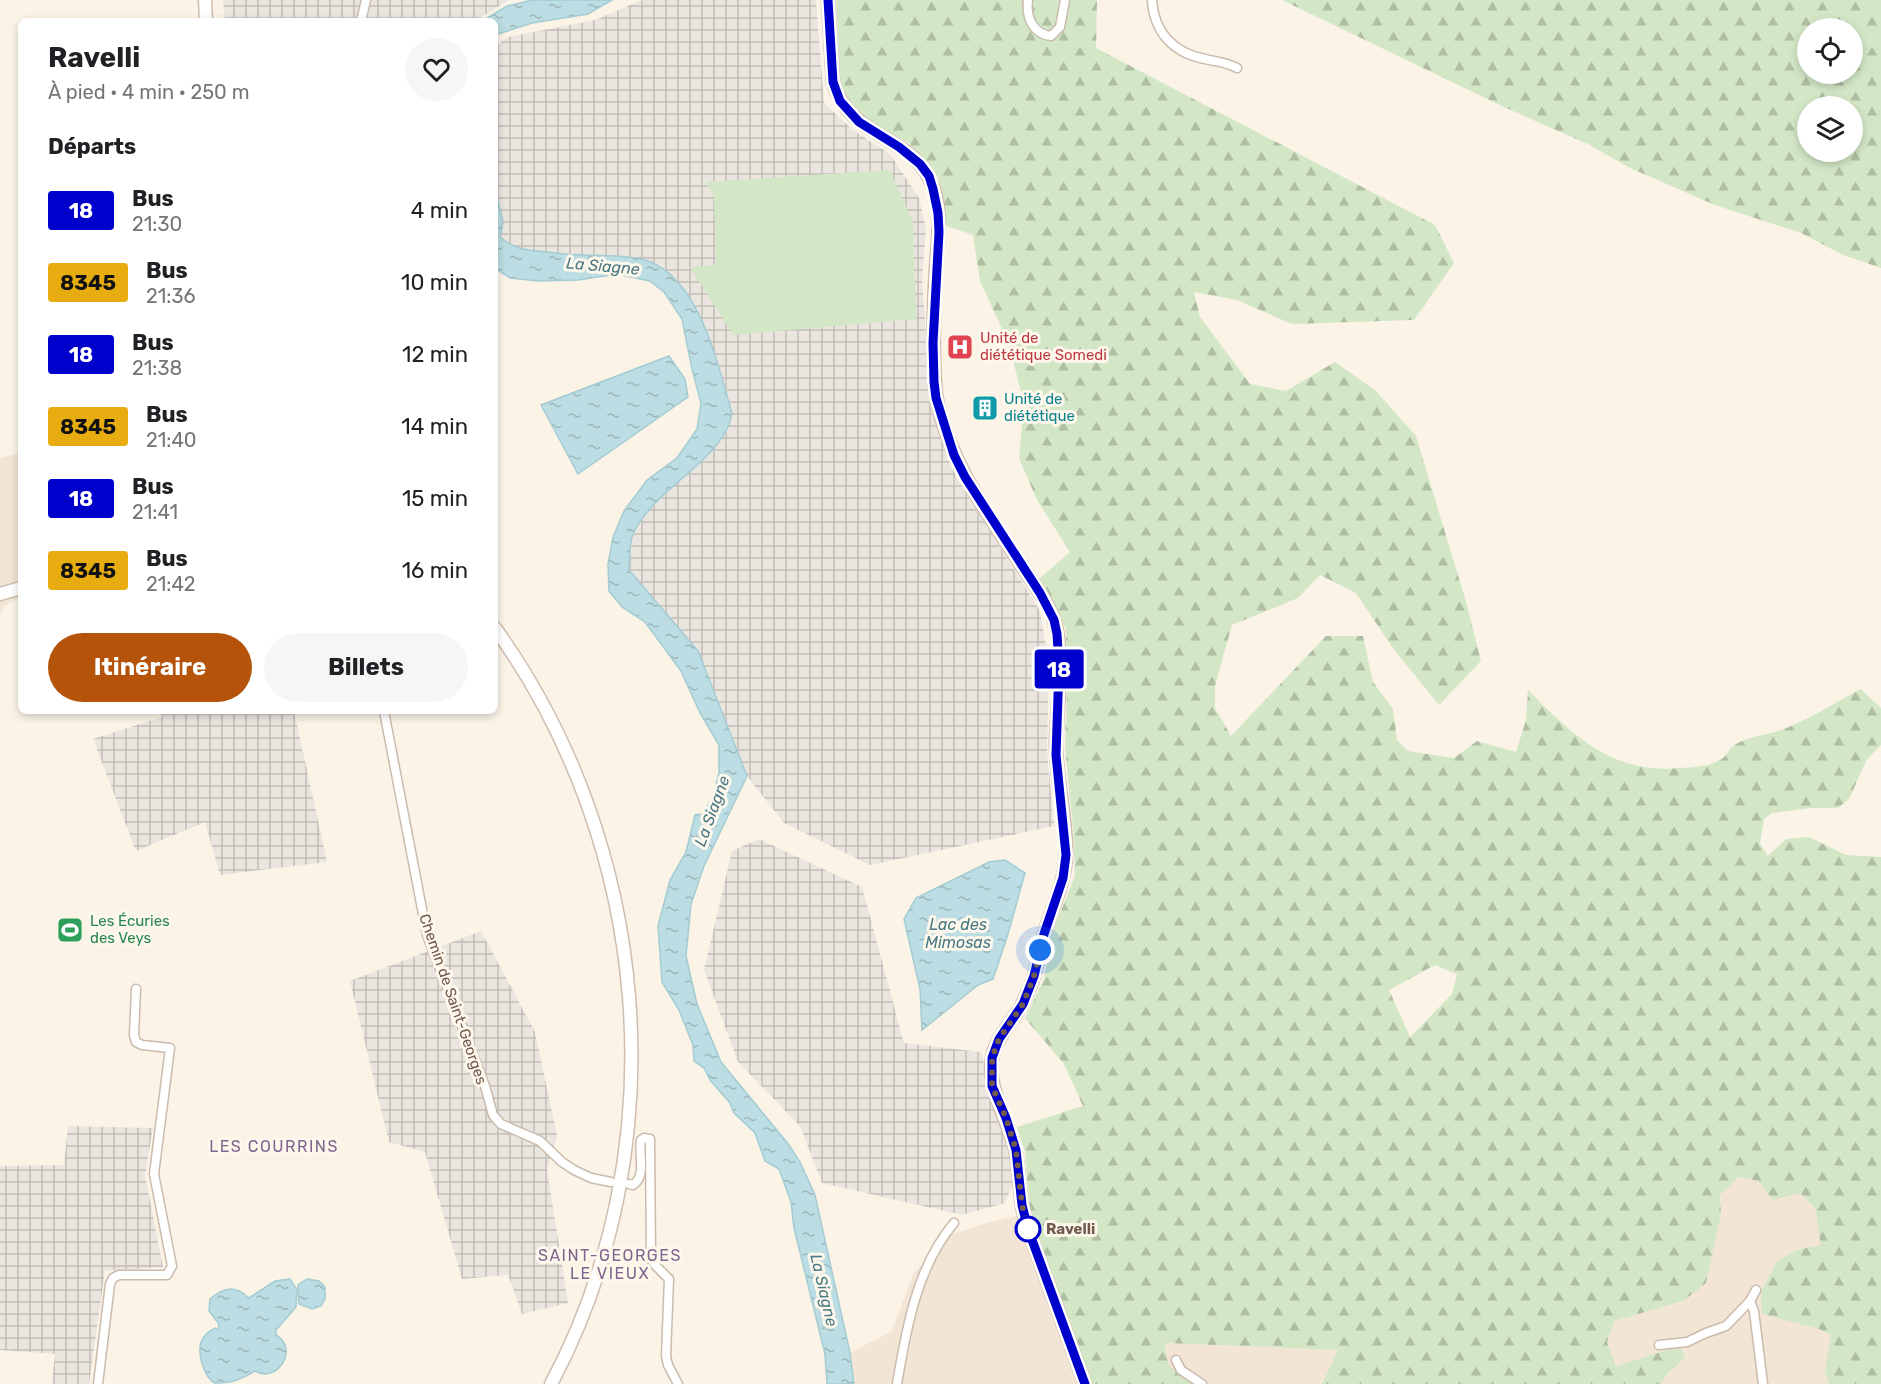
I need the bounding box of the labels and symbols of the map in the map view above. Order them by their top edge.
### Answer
water label: La Siagne [566,253,641,279]
place label: Unité de diététique Somedi [980,329,1107,364]
hospital icon: Unité de diététique Somedi [945,332,975,362]
place label: Unité de diététique [1004,390,1075,425]
building icon: Unité de diététique [970,393,1000,423]
line badge: 18 [1032,650,1086,688]
water label: La Siagne [690,773,734,849]
street label: Chemin de Saint-Georges [415,911,491,1087]
place label: Les Écuries des Veys [90,912,170,947]
sports icon: Les Écuries des Veys [55,915,85,945]
water label: Lac des Mimosas [925,915,991,952]
your location [1025,935,1055,965]
district label: LES COURRINS [209,1137,339,1156]
marker: Ravelli [1015,1216,1041,1242]
place label: Ravelli [1046,1220,1095,1238]
district label: SAINT-GEORGES LE VIEUX [538,1246,682,1283]
water label: La Siagne [806,1252,842,1328]

